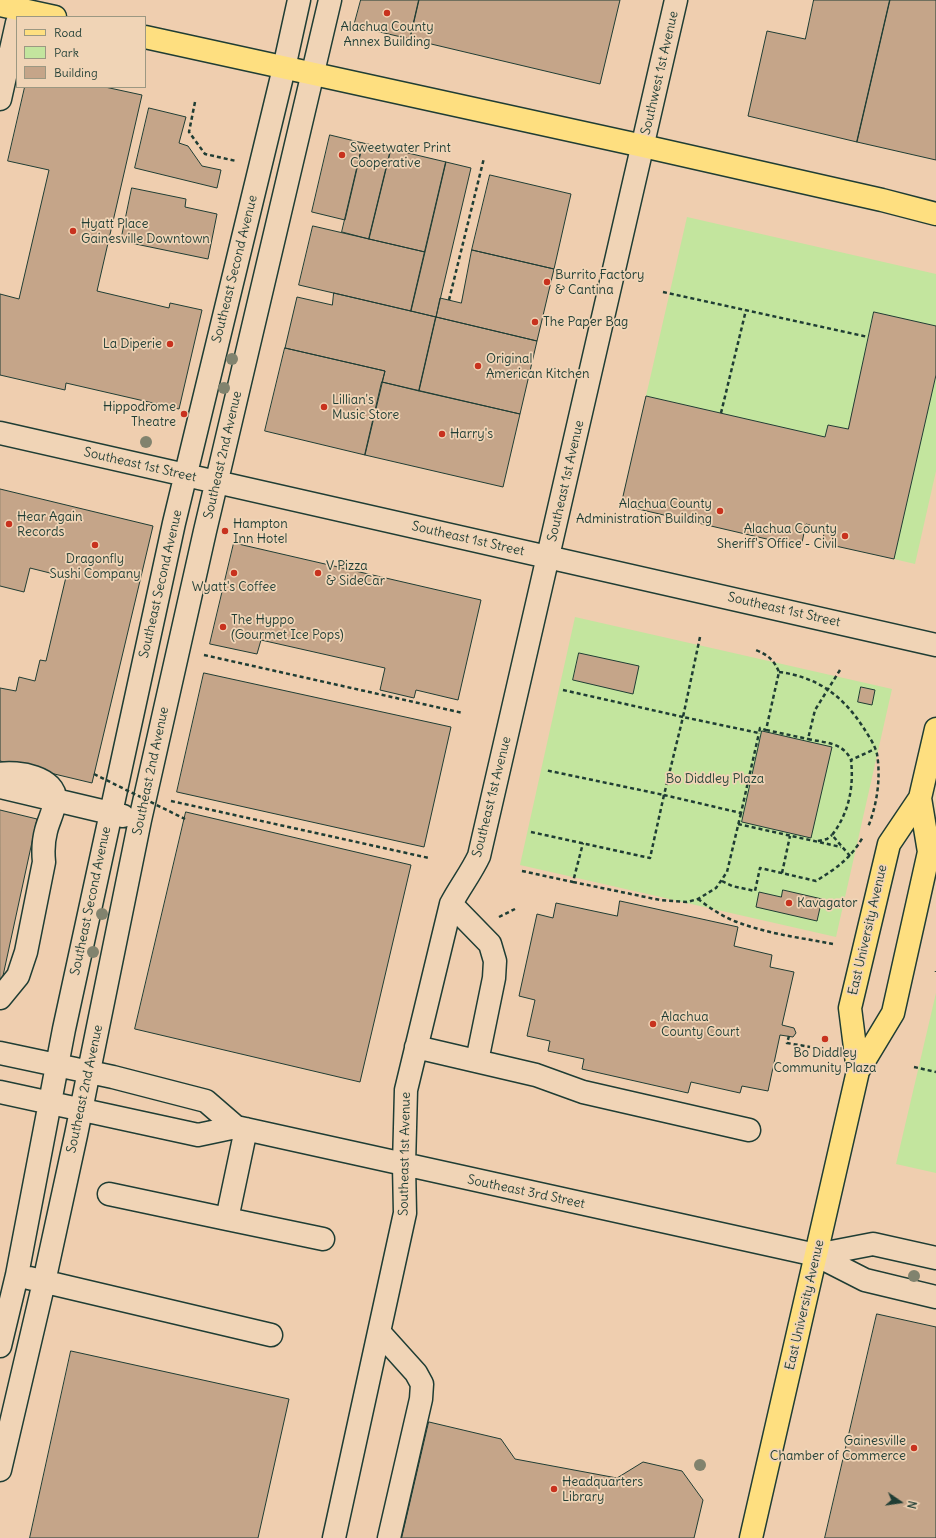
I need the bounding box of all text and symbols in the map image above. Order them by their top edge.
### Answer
marker: Alachua County Annex Building [382,8,392,18]
street label: Southwest 1st Avenue [638,10,682,136]
legend [16,16,146,88]
place label: Alachua County Annex Building [340,19,434,50]
text: Road [54,25,82,40]
text: Park [54,45,79,60]
text: Building [54,65,98,80]
place label: Sweetwater Print Cooperative [350,140,451,171]
marker: Sweetwater Print Cooperative [337,150,347,160]
street label: Southeast Second Avenue [209,194,261,344]
place label: Hyatt Place Gainesville Downtown [81,216,210,247]
marker: Hyatt Place Gainesville Downtown [68,226,78,236]
place label: Burrito Factory & Cantina [555,267,645,298]
marker: Burrito Factory & Cantina [542,277,552,287]
place label: The Paper Bag [543,314,628,330]
marker: The Paper Bag [530,317,540,327]
place label: La Diperie [103,336,162,352]
marker: La Diperie [165,339,175,349]
place label: Original American Kitchen [486,351,590,382]
marker: Original American Kitchen [473,361,483,371]
street label: Southeast 2nd Avenue [201,390,245,520]
place label: Lillian's Music Store [332,392,399,423]
place label: Hippodrome Theatre [103,399,176,430]
marker: Lillian's Music Store [319,402,329,412]
marker: Hippodrome Theatre [179,409,189,419]
street label: Southeast 1st Avenue [544,419,588,543]
place label: Harry's [450,426,493,442]
marker: Harry's [437,429,447,439]
street label: Southeast 1st Street [82,444,198,486]
place label: Alachua County Administration Building [576,496,712,527]
marker: Alachua County Administration Building [715,506,725,516]
street label: Southeast Second Avenue [136,508,186,660]
place label: Hear Again Records [17,509,83,540]
place label: Hampton Inn Hotel [233,516,288,547]
street label: Southeast 1st Street [410,518,526,560]
marker: Hear Again Records [4,519,14,529]
place label: Alachua County Sheriff's Office - Civil [717,521,837,552]
marker: Hampton Inn Hotel [220,526,230,536]
marker: Alachua County Sheriff's Office - Civil [840,531,850,541]
marker: Dragonfly Sushi Company [90,540,100,550]
place label: Dragonfly Sushi Company [49,551,141,582]
place label: V Pizza & SideCar [326,558,385,589]
marker: Wyatt's Coffee [229,568,239,578]
marker: V Pizza & SideCar [313,568,323,578]
place label: Wyatt's Coffee [192,579,276,595]
street label: Southeast 1st Street [726,589,842,631]
place label: The Hyppo (Gourmet Ice Pops) [231,612,344,643]
marker: The Hyppo (Gourmet Ice Pops) [218,622,228,632]
street label: Southeast 2nd Avenue [130,705,172,837]
street label: Southeast 1st Avenue [469,735,515,859]
park label: Bo Diddley Plaza [666,771,764,787]
street label: Southeast Second Avenue [68,825,114,977]
street label: East University Avenue [845,863,891,997]
place label: Kavagator [797,895,858,911]
marker: Kavagator [784,898,794,908]
place label: Alachua County Court [661,1009,740,1040]
marker: Alachua County Court [648,1019,658,1029]
street label: Southeast 2nd Avenue [64,1023,106,1155]
marker: Bo Diddley Community Plaza [820,1034,830,1044]
place label: Bo Diddley Community Plaza [773,1045,877,1076]
street label: Southeast 1st Avenue [396,1092,414,1216]
street label: Southeast 3rd Street [466,1172,586,1212]
street label: East University Avenue [782,1238,828,1372]
place label: Gainesville Chamber of Commerce [770,1433,906,1464]
marker: Gainesville Chamber of Commerce [909,1443,919,1453]
place label: Headquarters Library [562,1474,643,1505]
north arrow [880,1482,920,1522]
marker: Headquarters Library [549,1484,559,1494]
text: N [904,1499,919,1510]

